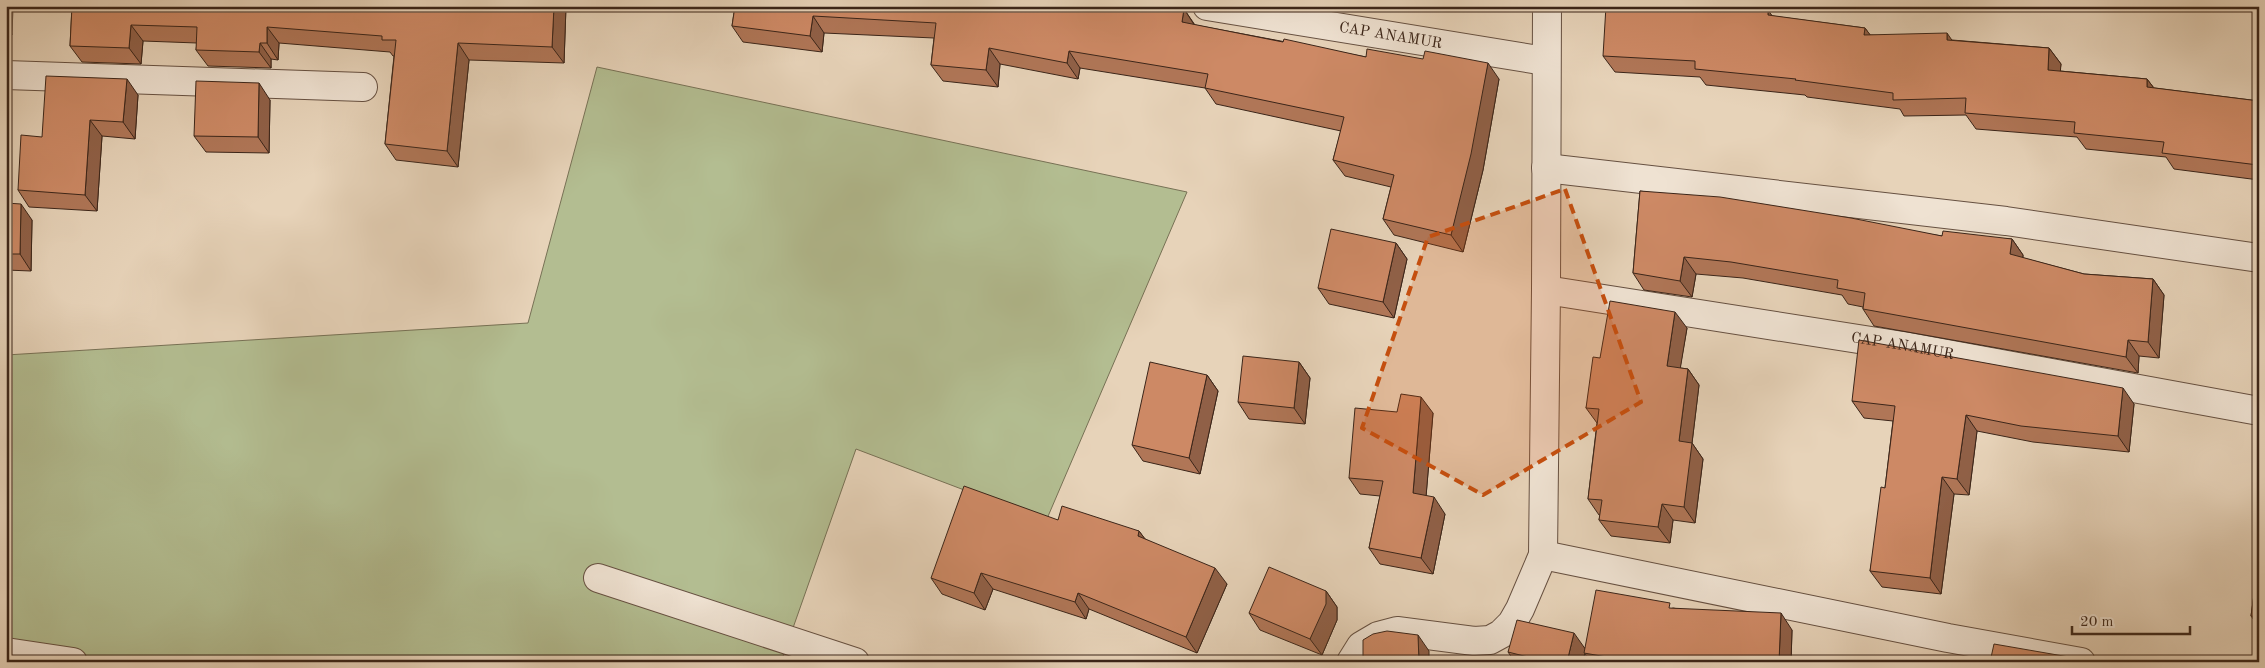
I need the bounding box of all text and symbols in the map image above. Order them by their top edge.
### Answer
street label: CAP ANAMUR [1338,20,1443,52]
street label: CAP ANAMUR [1850,330,1955,363]
scale bar [2072,603,2190,635]
text: 20 m [2080,615,2114,630]

